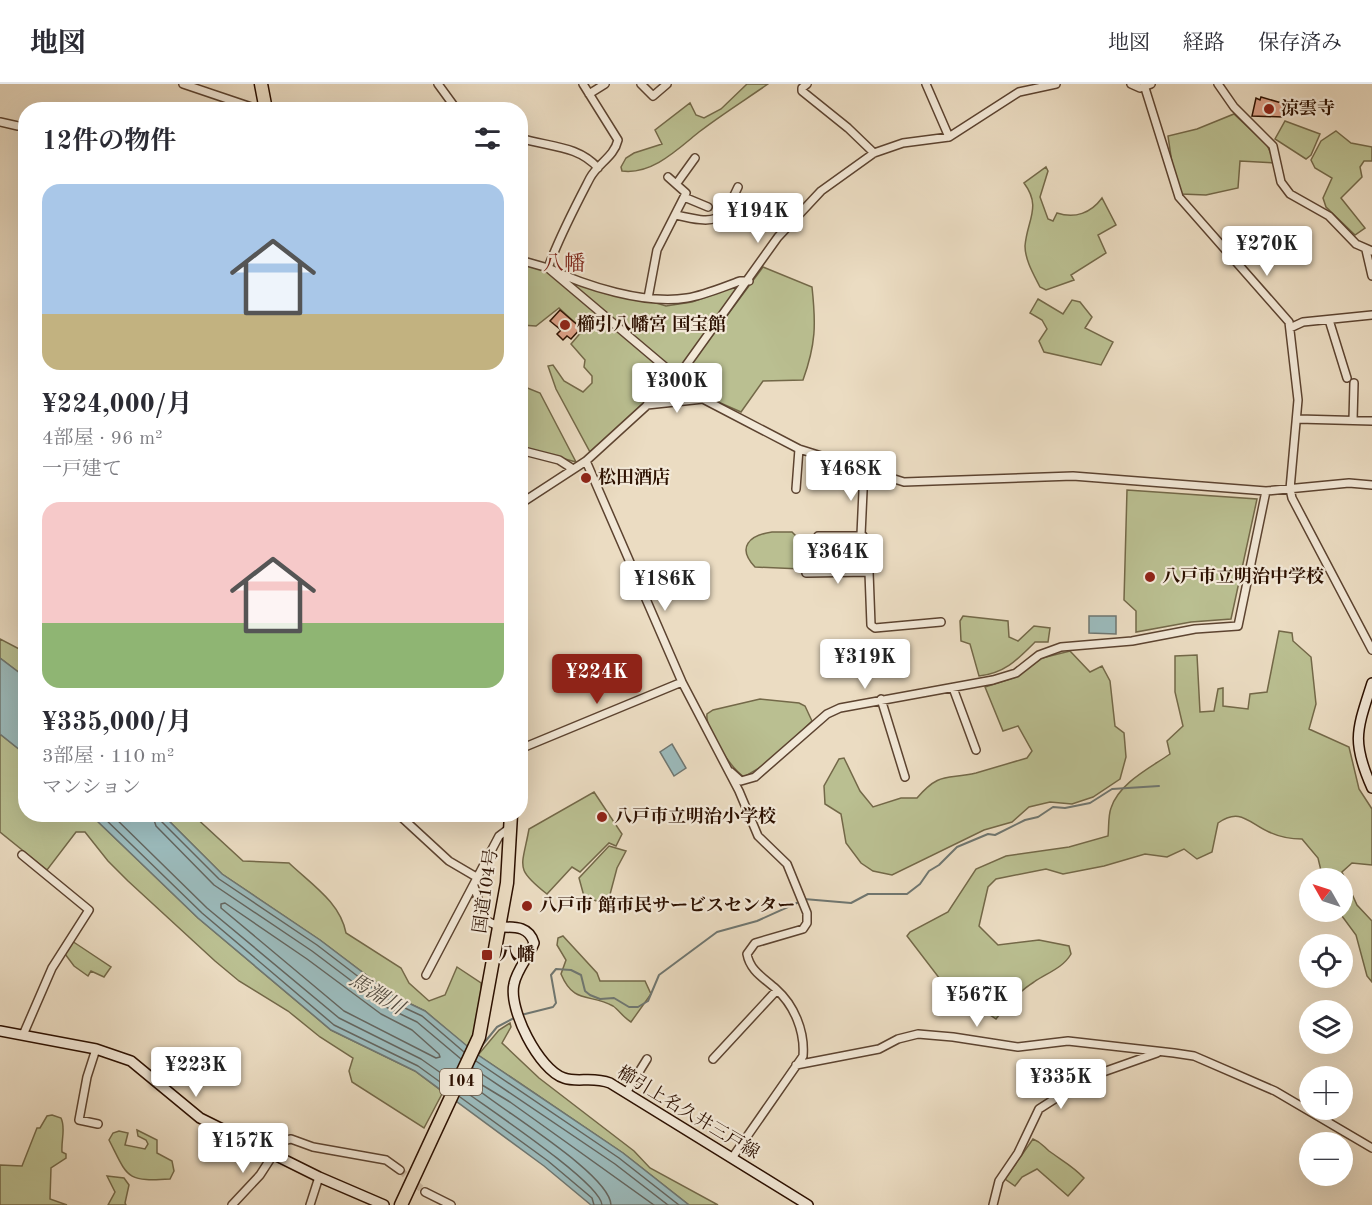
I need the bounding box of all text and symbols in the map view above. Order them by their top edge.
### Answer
text: 地図 [30,31,86,59]
text: 地図 [1108,33,1150,54]
text: 経路 [1183,33,1225,54]
text: 保存済み [1258,33,1342,54]
place label: 涼雲寺 [1281,98,1335,118]
marker: 涼雲寺 [1262,102,1276,116]
icon: filters [471,122,504,155]
text: 12件の物件 [42,129,176,155]
pin: ¥194K [716,193,800,244]
text: ¥194K [727,202,789,222]
icon: home [219,223,327,331]
pin: ¥270K [1225,226,1309,277]
text: ¥270K [1236,235,1298,255]
district label: 八幡 [543,252,585,275]
place label: 櫛引八幡宮 国宝館 [577,314,726,334]
marker: 櫛引八幡宮 国宝館 [558,318,572,332]
pin: ¥300K [635,363,719,414]
text: ¥300K [646,372,708,392]
text: ¥224,000/月 [42,392,193,418]
text: 4部屋 · 96 m² [42,429,163,449]
pin: ¥468K [809,451,893,502]
text: 一戸建て [42,460,122,480]
text: ¥468K [820,460,882,480]
place label: 松田酒店 [598,467,670,487]
marker: 松田酒店 [579,471,593,485]
pin: ¥364K [796,534,880,585]
icon: home [219,541,327,649]
text: ¥364K [807,543,869,563]
pin: ¥186K [623,561,707,612]
place label: 八戸市立明治中学校 [1162,566,1324,586]
text: ¥186K [634,570,696,590]
marker: 八戸市立明治中学校 [1143,570,1157,584]
pin: ¥319K [823,639,907,690]
text: ¥319K [834,648,896,668]
pin: ¥224K [555,654,639,705]
text: ¥224K [566,663,628,683]
text: ¥335,000/月 [42,710,193,736]
text: 3部屋 · 110 m² [42,747,174,767]
text: マンション [42,778,141,798]
place label: 八戸市立明治小学校 [614,806,776,826]
marker: 八戸市立明治小学校 [595,810,609,824]
street label: 国道104号 [469,847,501,935]
north arrow [1299,868,1353,922]
map controls [1299,868,1353,1186]
place label: 八戸市 館市民サービスセンター [539,895,795,915]
marker: 八戸市 館市民サービスセンター [520,899,534,913]
button: locate [1299,934,1353,988]
place label: 八幡 [499,944,535,964]
marker: 八幡 [480,948,494,962]
water label: 馬淵川 [345,969,410,1020]
pin: ¥567K [935,977,1019,1028]
text: ¥567K [946,986,1008,1006]
button: layers [1299,1000,1353,1054]
pin: ¥223K [154,1047,238,1098]
text: ¥223K [165,1056,227,1076]
pin: ¥335K [1019,1059,1103,1110]
street label: 櫛引上名久井三戸線 [614,1062,763,1162]
button: + [1299,1066,1353,1120]
text: ¥335K [1030,1068,1092,1088]
road number: 104 [440,1069,482,1095]
pin: ¥157K [201,1123,285,1174]
text: ¥157K [212,1132,274,1152]
button: − [1299,1132,1353,1186]

